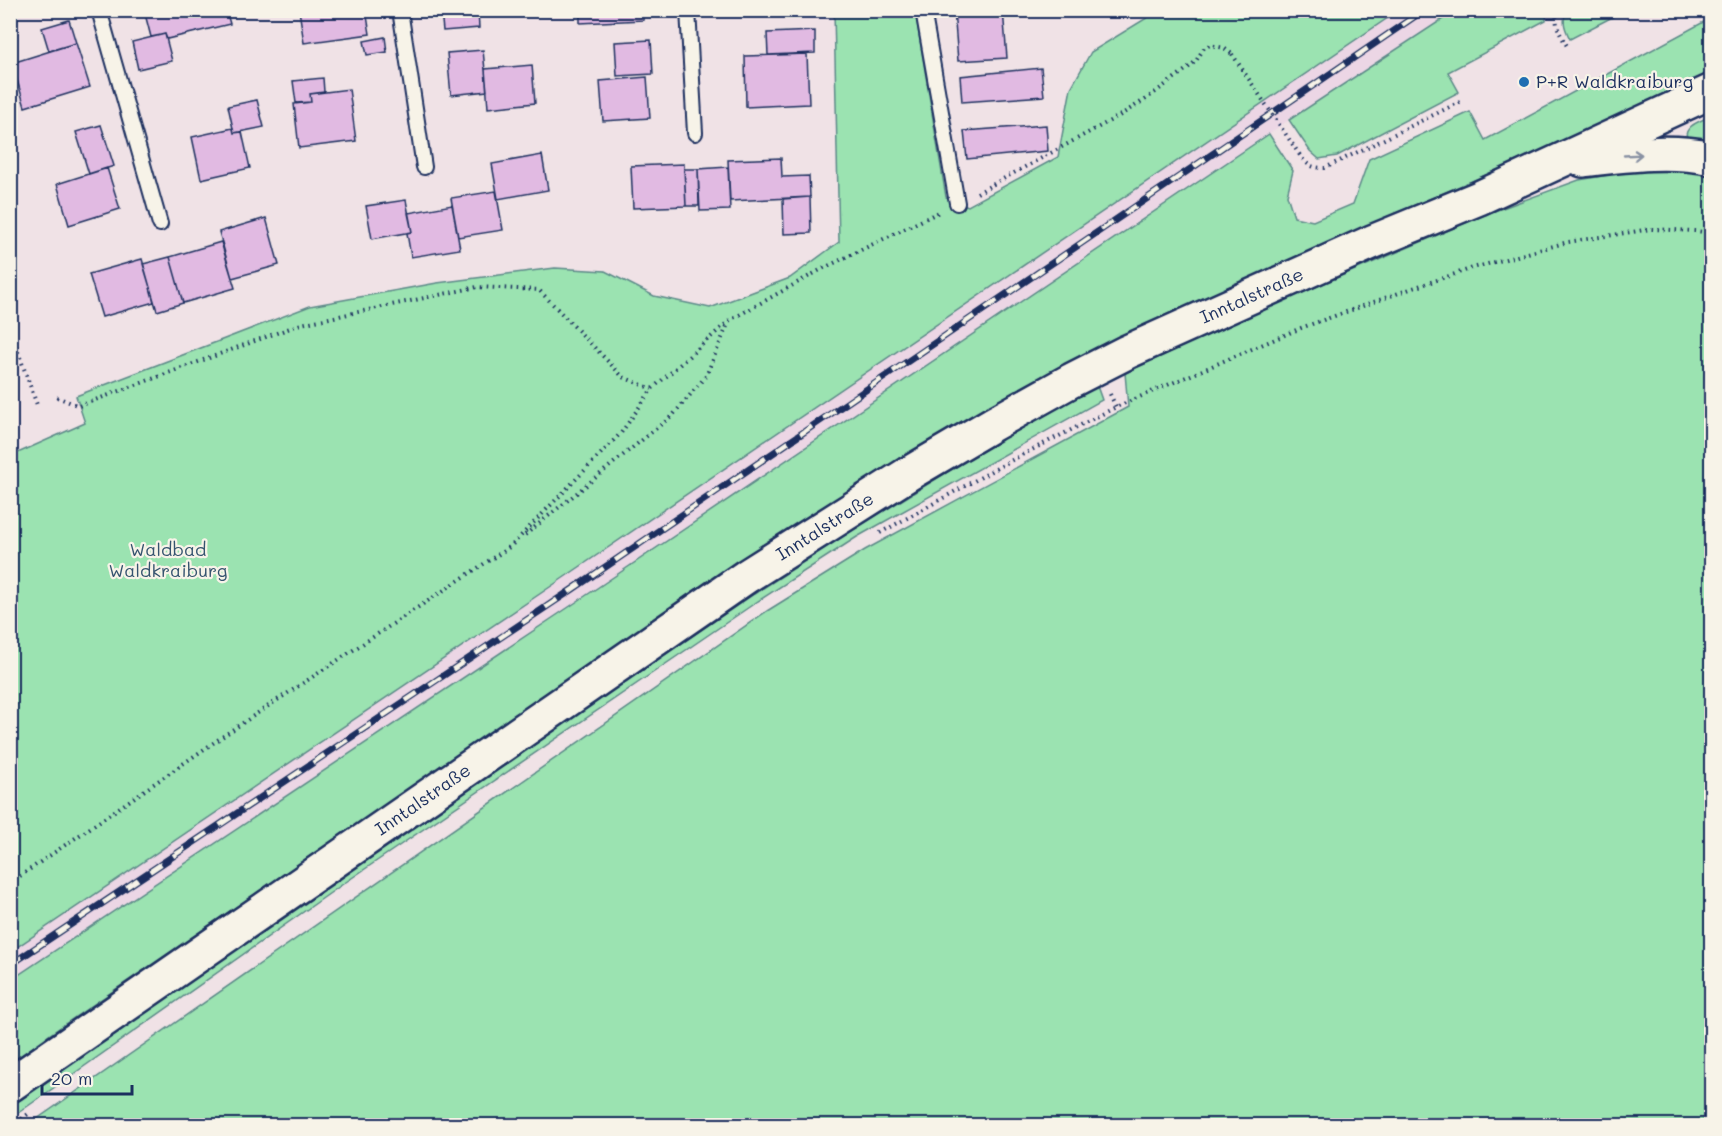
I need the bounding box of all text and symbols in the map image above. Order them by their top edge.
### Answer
place label: P+R Waldkraiburg [1536,69,1693,93]
marker: P+R Waldkraiburg [1517,75,1531,89]
one-way arrow [1623,150,1643,161]
street label: Inntalstraße [1196,261,1307,329]
street label: Inntalstraße [771,486,878,566]
park label: Waldbad Waldkraiburg [108,537,228,582]
street label: Inntalstraße [370,757,475,840]
scale bar [42,1058,132,1096]
text: 20 m [51,1066,92,1090]

